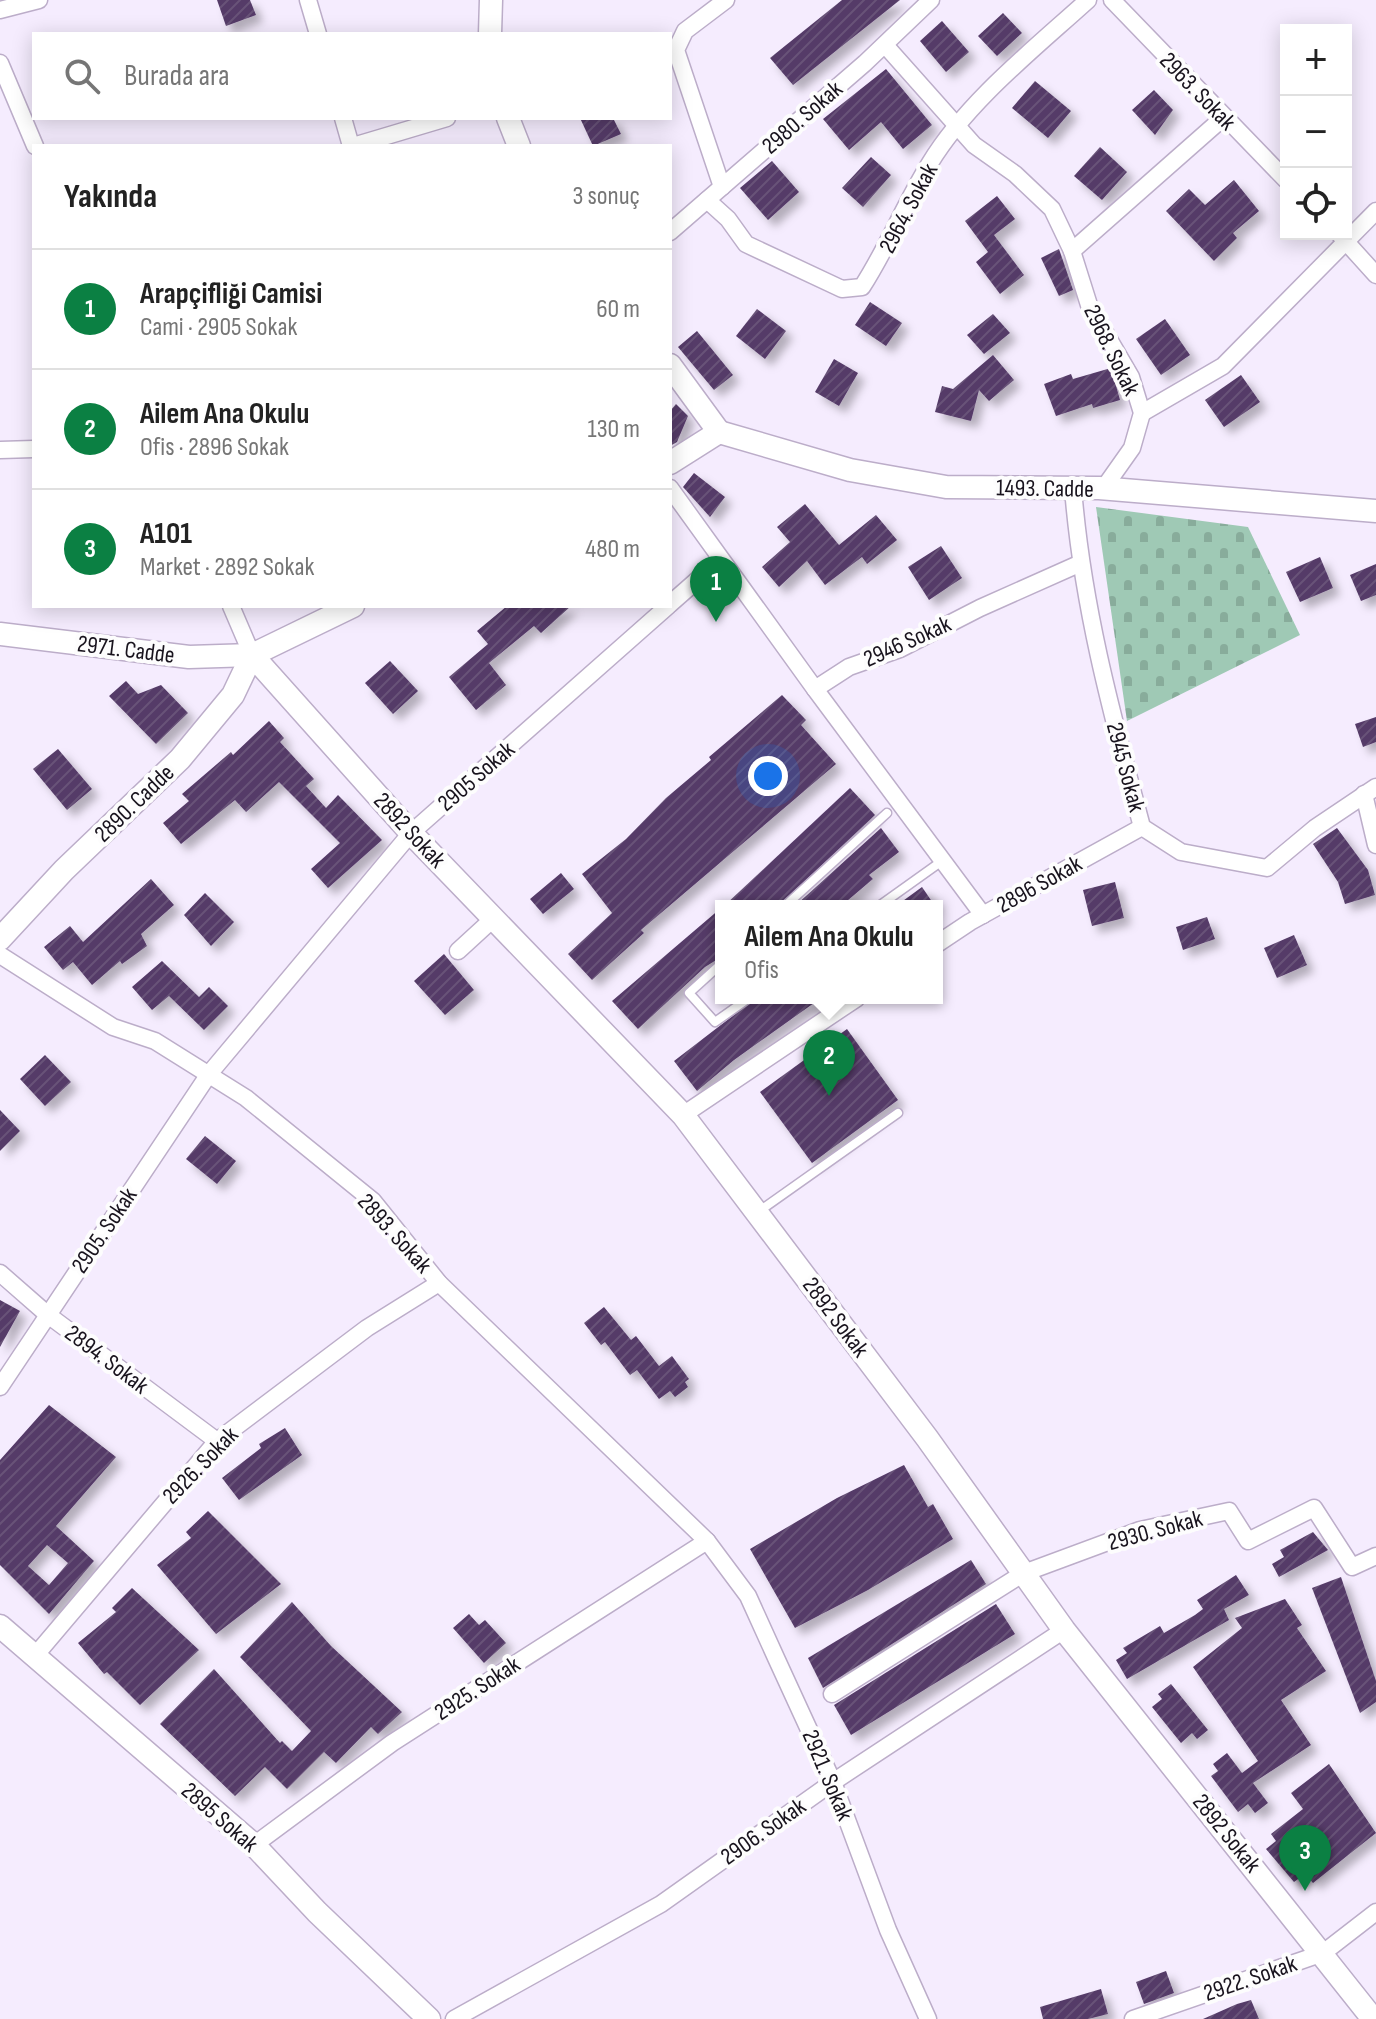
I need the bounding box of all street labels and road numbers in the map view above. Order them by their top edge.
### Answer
street label: 2963. Sokak [1153,46,1242,136]
street label: 2980. Sokak [756,75,849,160]
street label: 2964. Sokak [873,158,944,258]
street label: 2968. Sokak [1077,300,1146,400]
street label: 1493. Cadde [996,473,1094,504]
street label: 2946 Sokak [859,609,955,674]
street label: 2971. Cadde [76,629,176,670]
street label: 2945 Sokak [1100,719,1151,815]
street label: 2905 Sokak [432,735,521,818]
street label: 2890. Cadde [88,758,180,848]
street label: 2892 Sokak [367,787,452,874]
street label: 2896 Sokak [991,849,1087,920]
street label: 2905. Sokak [65,1182,144,1279]
street label: 2893. Sokak [351,1188,438,1279]
street label: 2892 Sokak [796,1272,875,1363]
street label: 2894. Sokak [59,1319,154,1400]
street label: 2926. Sokak [156,1421,244,1510]
street label: 2930. Sokak [1105,1504,1206,1557]
street label: 2925. Sokak [429,1650,525,1727]
street label: 2921. Sokak [795,1725,860,1825]
street label: 2895 Sokak [175,1776,264,1859]
street label: 2892 Sokak [1186,1788,1267,1878]
street label: 2906. Sokak [715,1792,811,1871]
street label: 2922. Sokak [1200,1949,1301,2008]

